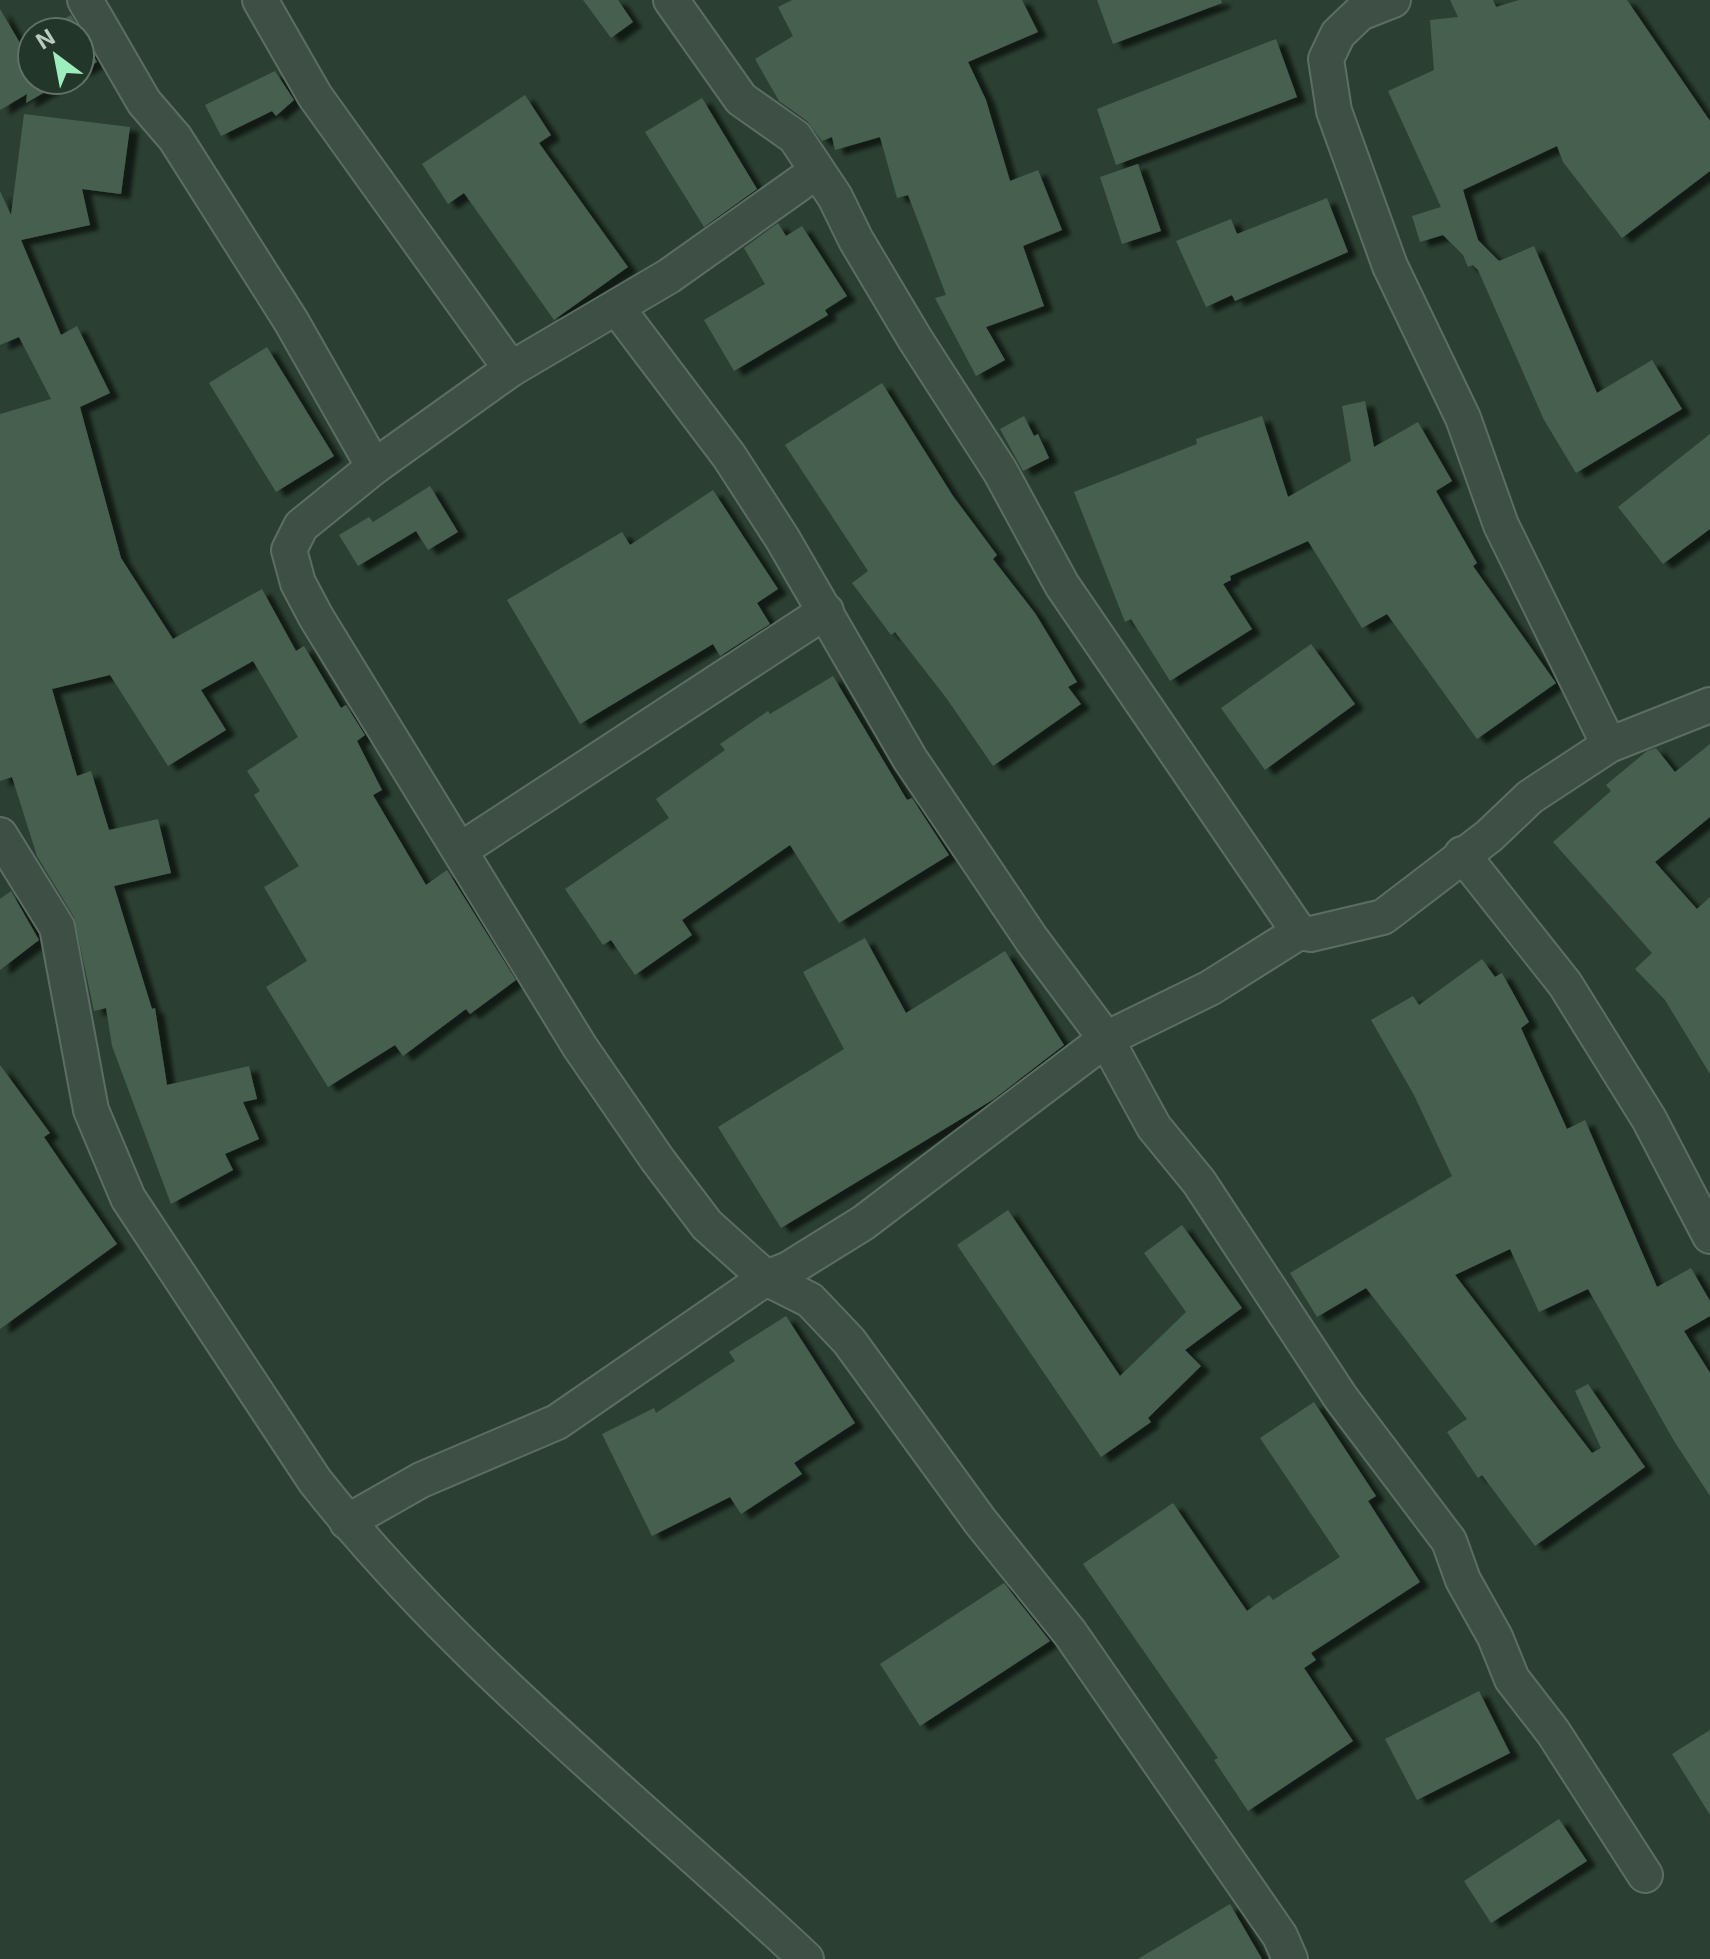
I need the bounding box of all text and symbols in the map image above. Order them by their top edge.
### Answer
north arrow [16,16,96,96]
text: N [31,24,59,55]

